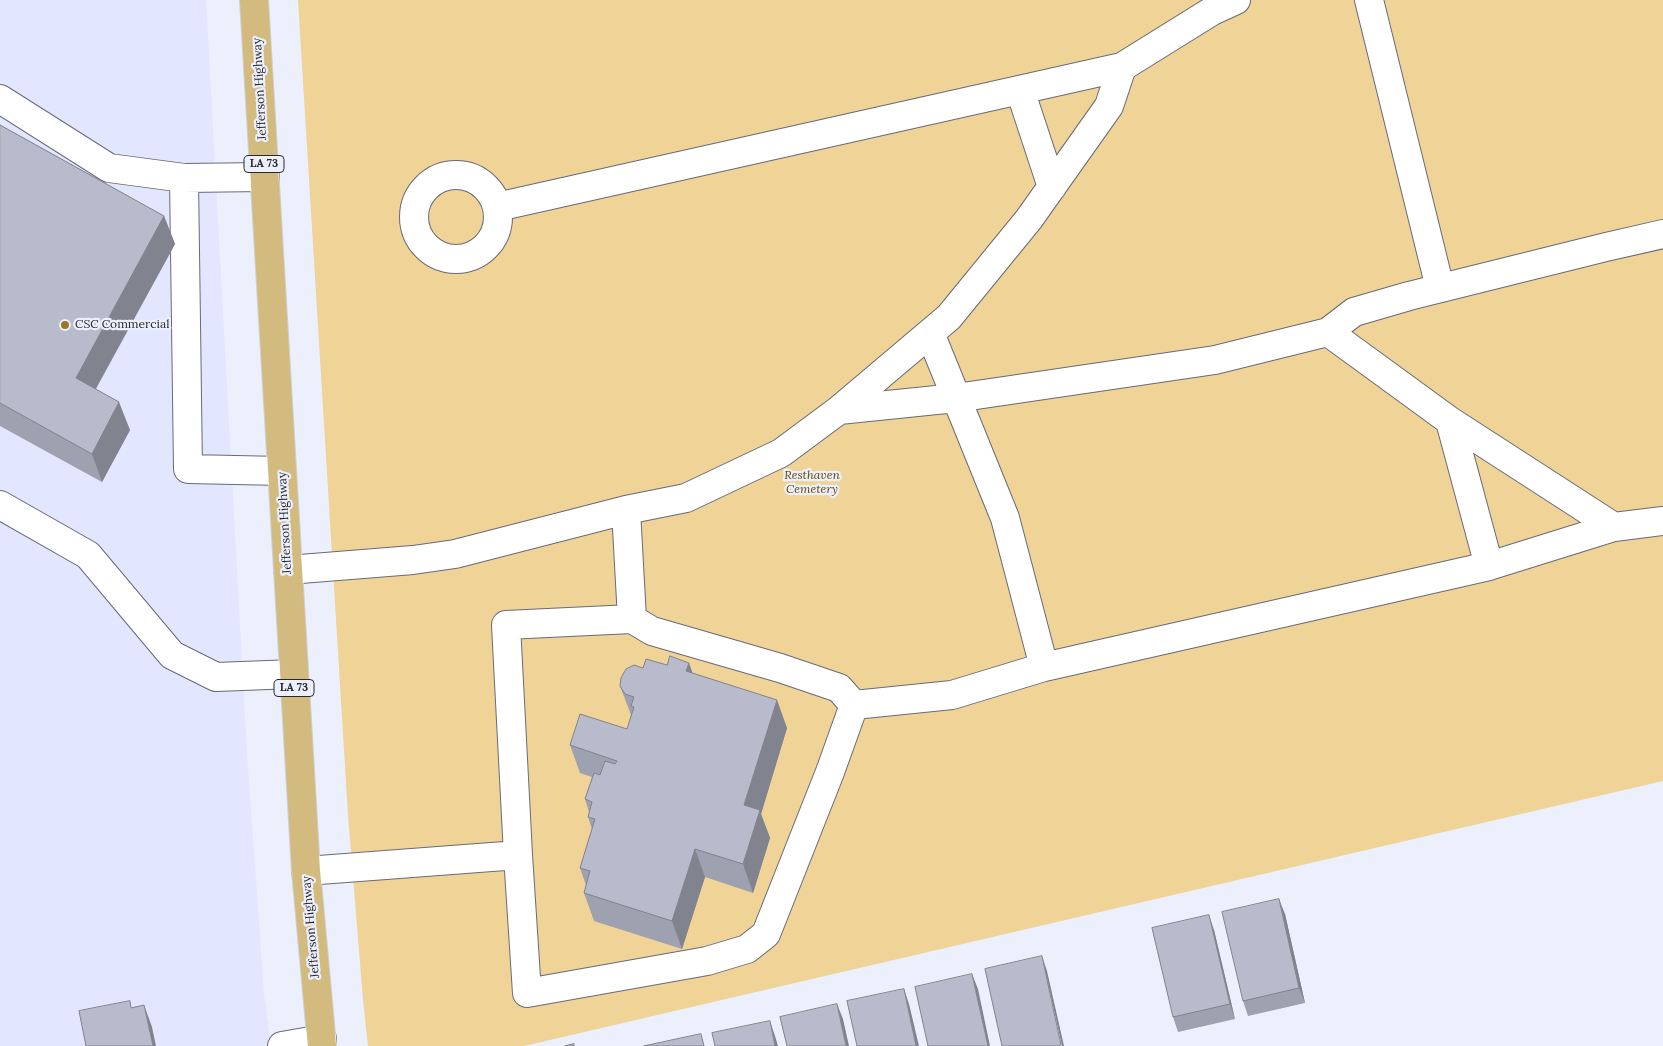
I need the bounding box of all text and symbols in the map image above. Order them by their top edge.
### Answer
street label: Jefferson Highway [250,38,270,140]
road number: LA 73 [244,156,284,172]
place label: CSC Commercial [75,318,169,332]
marker: CSC Commercial [59,319,71,331]
park label: Resthaven Cemetery [784,469,840,497]
street label: Jefferson Highway [275,472,295,574]
road number: LA 73 [274,680,314,696]
street label: Jefferson Highway [299,875,323,979]

